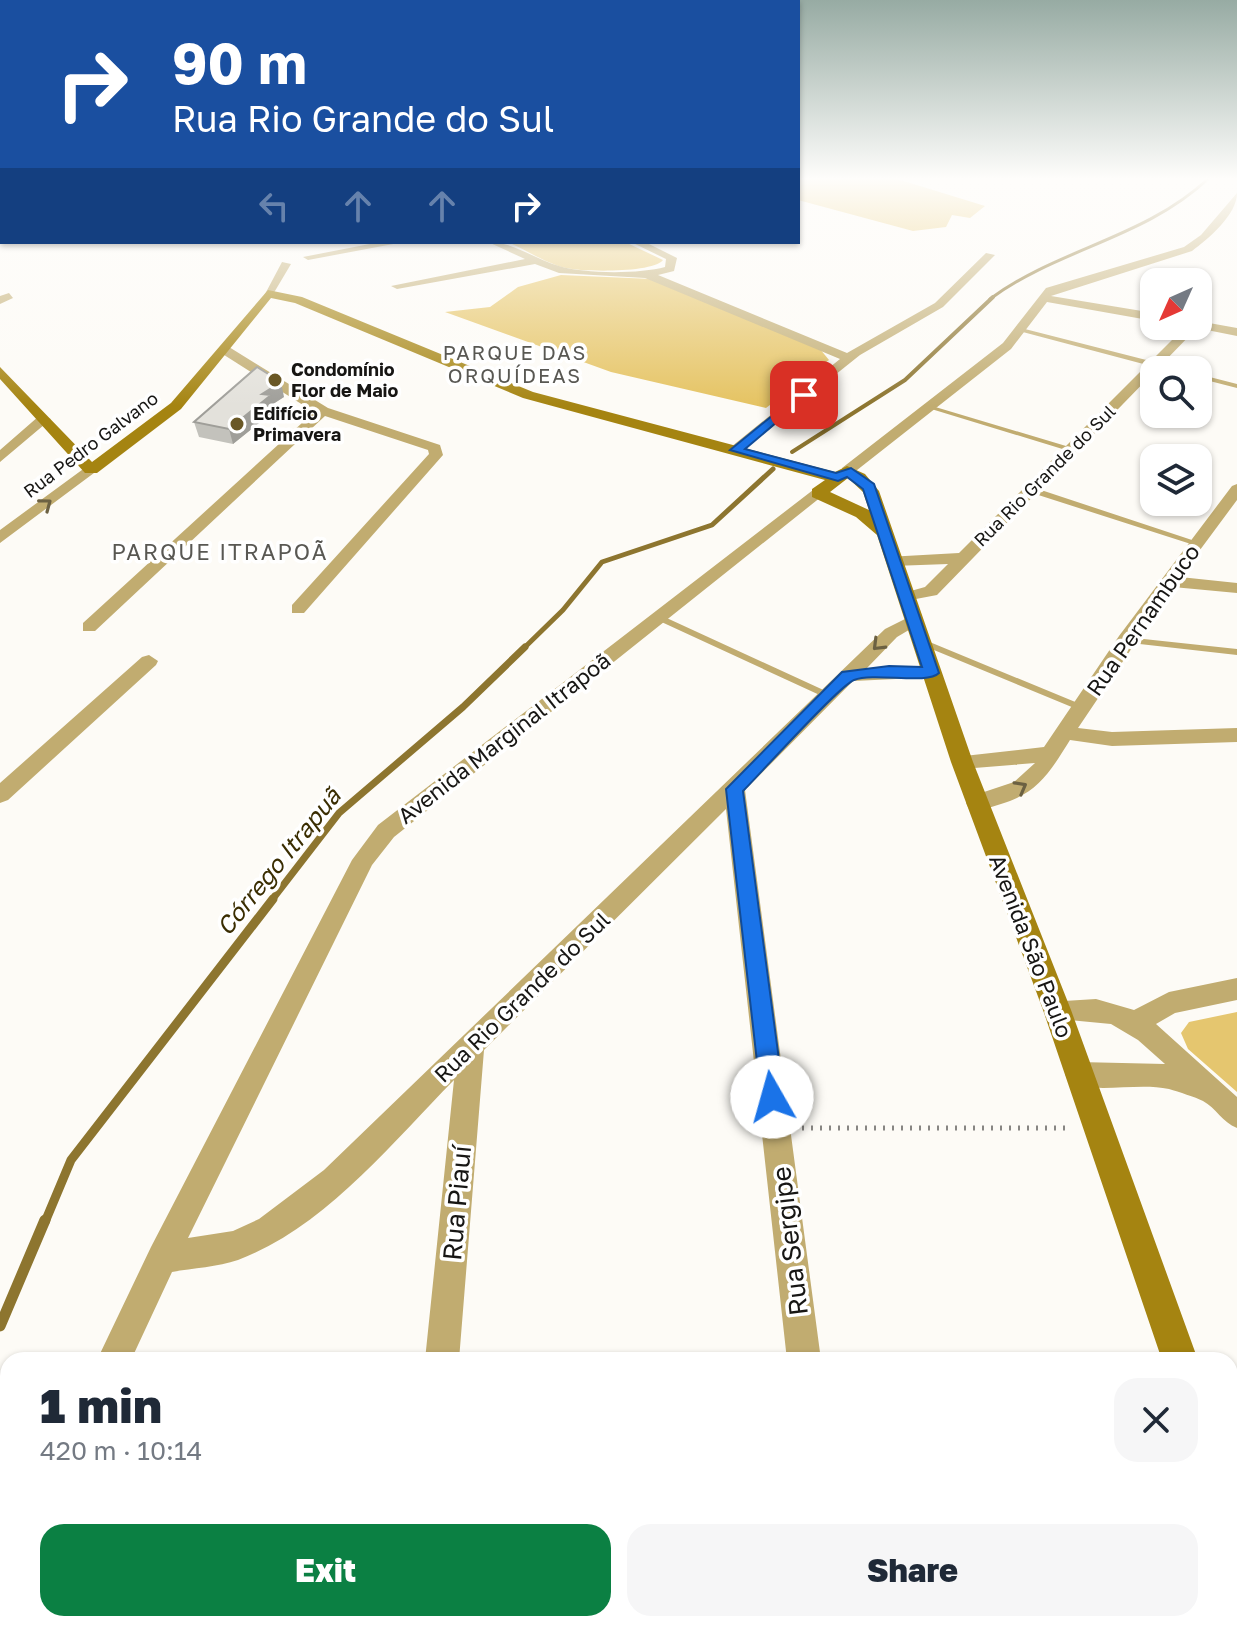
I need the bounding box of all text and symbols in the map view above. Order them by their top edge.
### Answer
text: 90 m [172,29,307,96]
icon: right [40,32,144,136]
text: Rua Rio Grande do Sul [172,97,554,140]
icon: left [252,184,296,228]
icon: ahead [336,184,380,228]
icon: ahead [420,184,464,228]
icon: right [504,184,548,228]
north arrow [1140,268,1212,340]
map controls [1140,268,1212,516]
district label: PARQUE DAS ORQUÍDEAS [443,340,587,387]
button: search [1140,356,1212,428]
place label: Condomínio Flor de Maio [291,358,399,401]
pin [770,361,838,429]
marker: Condomínio Flor de Maio [266,371,284,389]
icon: arrive [782,373,826,417]
street label: Rua Pedro Galvano [19,387,162,502]
street label: Rua Rio Grande do Sul [969,400,1120,551]
place label: Edifício Primavera [253,402,341,445]
marker: Edifício Primavera [228,415,246,433]
button: layers [1140,444,1212,516]
one-way arrow [37,499,51,513]
district label: PARQUE ITRAPOÃ [112,538,328,565]
street label: Rua Pernambuco [1080,539,1205,701]
one-way arrow [873,636,887,650]
street label: Avenida Marginal Itrapoã [392,646,615,829]
water label: Córrego Itrapuã [210,781,348,941]
one-way arrow [1012,781,1027,797]
street label: Avenida São Paulo [984,850,1079,1041]
street label: Rua Rio Grande do Sul [428,906,615,1087]
position arrow [730,1055,814,1139]
street label: Rua Piauí [436,1142,477,1262]
street label: Rua Sergipe [765,1165,814,1317]
text: 1 min [40,1376,162,1434]
button: close [1114,1378,1198,1462]
text: 420 m · 10:14 [40,1435,202,1466]
button: Exit [40,1524,611,1616]
button: Share [627,1524,1198,1616]

